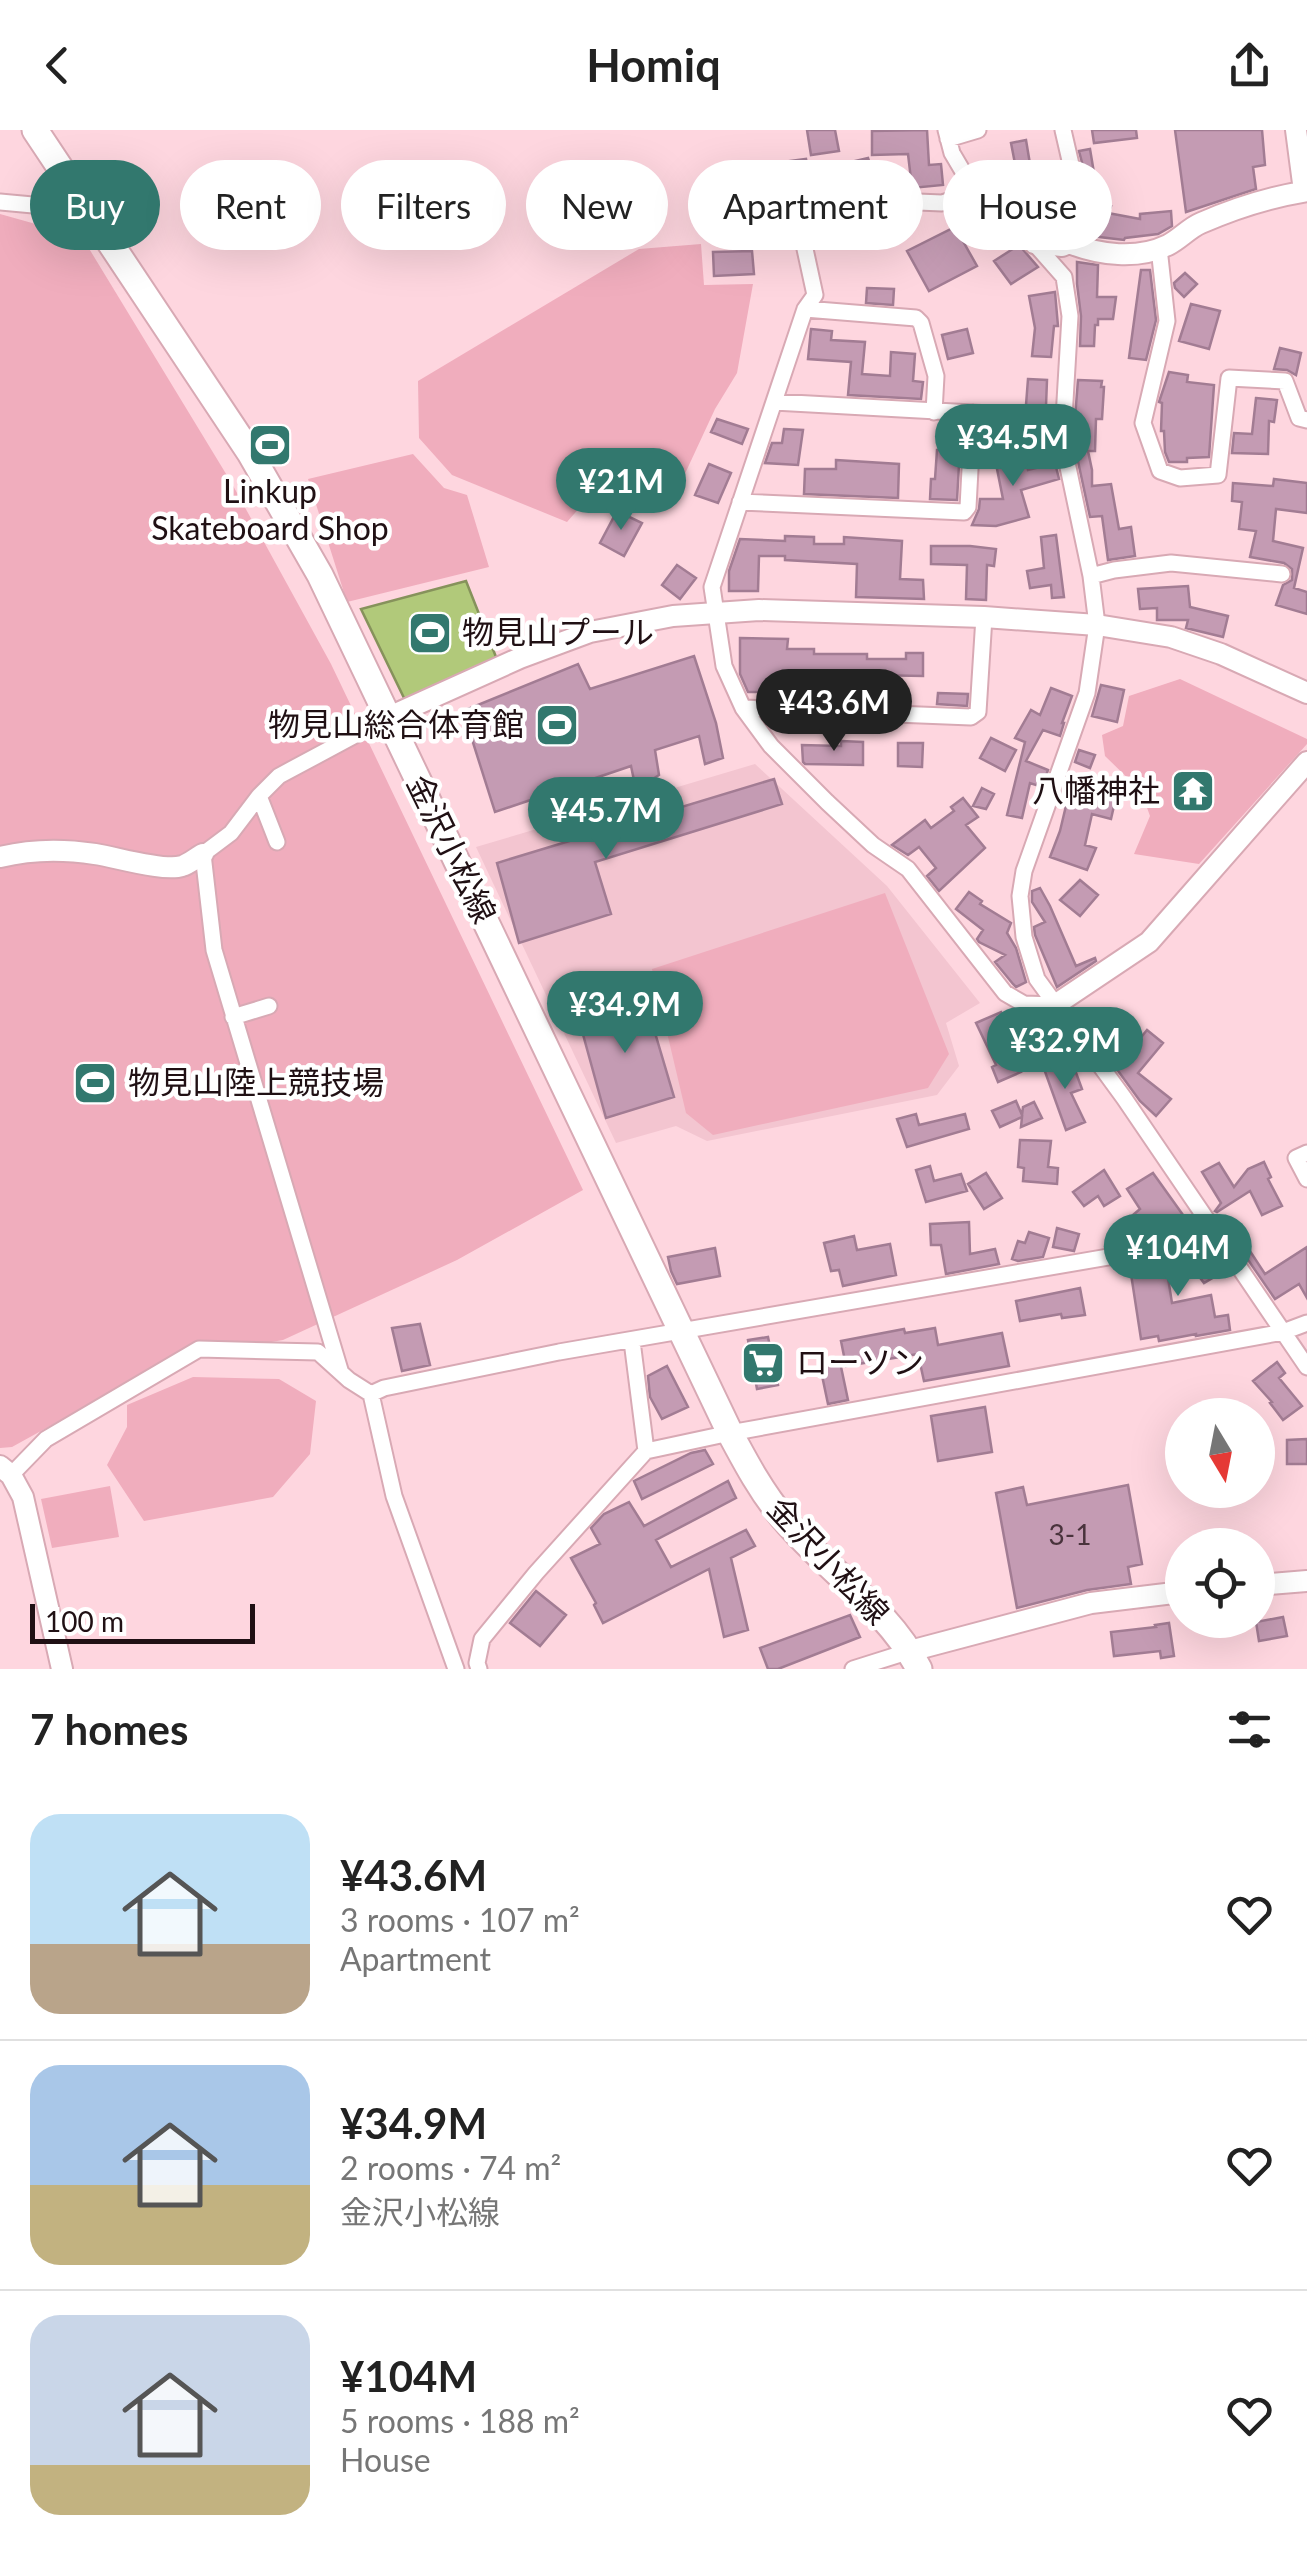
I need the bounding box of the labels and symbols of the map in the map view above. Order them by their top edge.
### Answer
pin: ¥34.5M [932,404,1094,489]
sports icon: Linkup Skateboard Shop [247,422,293,468]
pin: ¥21M [562,448,680,533]
place label: Linkup Skateboard Shop [151,471,389,547]
sports icon: 物見山プール [407,610,453,656]
place label: 物見山プール [462,612,654,651]
pin: ¥43.6M [753,669,915,754]
sports icon: 物見山総合体育館 [534,702,580,748]
place label: 物見山総合体育館 [268,704,524,743]
street label: 金沢小松線 [400,768,505,929]
temple icon: 八幡神社 [1170,768,1216,814]
place label: 八幡神社 [1032,770,1160,809]
pin: ¥45.7M [525,777,687,862]
pin: ¥34.9M [544,971,706,1056]
pin: ¥32.9M [984,1007,1146,1092]
sports icon: 物見山陸上競技場 [72,1060,118,1106]
place label: 物見山陸上競技場 [128,1062,384,1101]
pin: ¥104M [1108,1214,1248,1299]
supermarket icon: ローソン [740,1340,786,1386]
place label: ローソン [796,1342,924,1381]
north arrow [1165,1398,1275,1508]
street label: 金沢小松線 [760,1488,898,1632]
house number: 3-1 [1049,1517,1091,1551]
scale bar [30,1599,255,1644]

